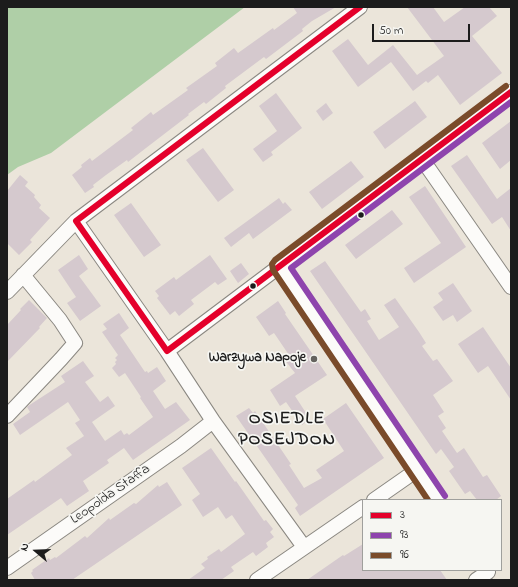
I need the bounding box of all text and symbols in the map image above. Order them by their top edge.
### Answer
scale bar [374,16,472,42]
text: 50 m [379,22,403,40]
unlabelled marker [356,210,366,220]
unlabelled marker [248,281,258,291]
place label: Warzywa Napoje [209,351,306,367]
marker: Warzywa Napoje [309,354,319,364]
district label: OSIEDLE POSEJDON [238,409,336,452]
street label: Leopolda Staffa [68,461,154,529]
legend [362,499,502,571]
text: 3 [400,506,405,524]
text: 93 [400,526,409,544]
north arrow [16,531,56,571]
text: N [16,541,33,553]
text: 96 [400,546,409,564]

